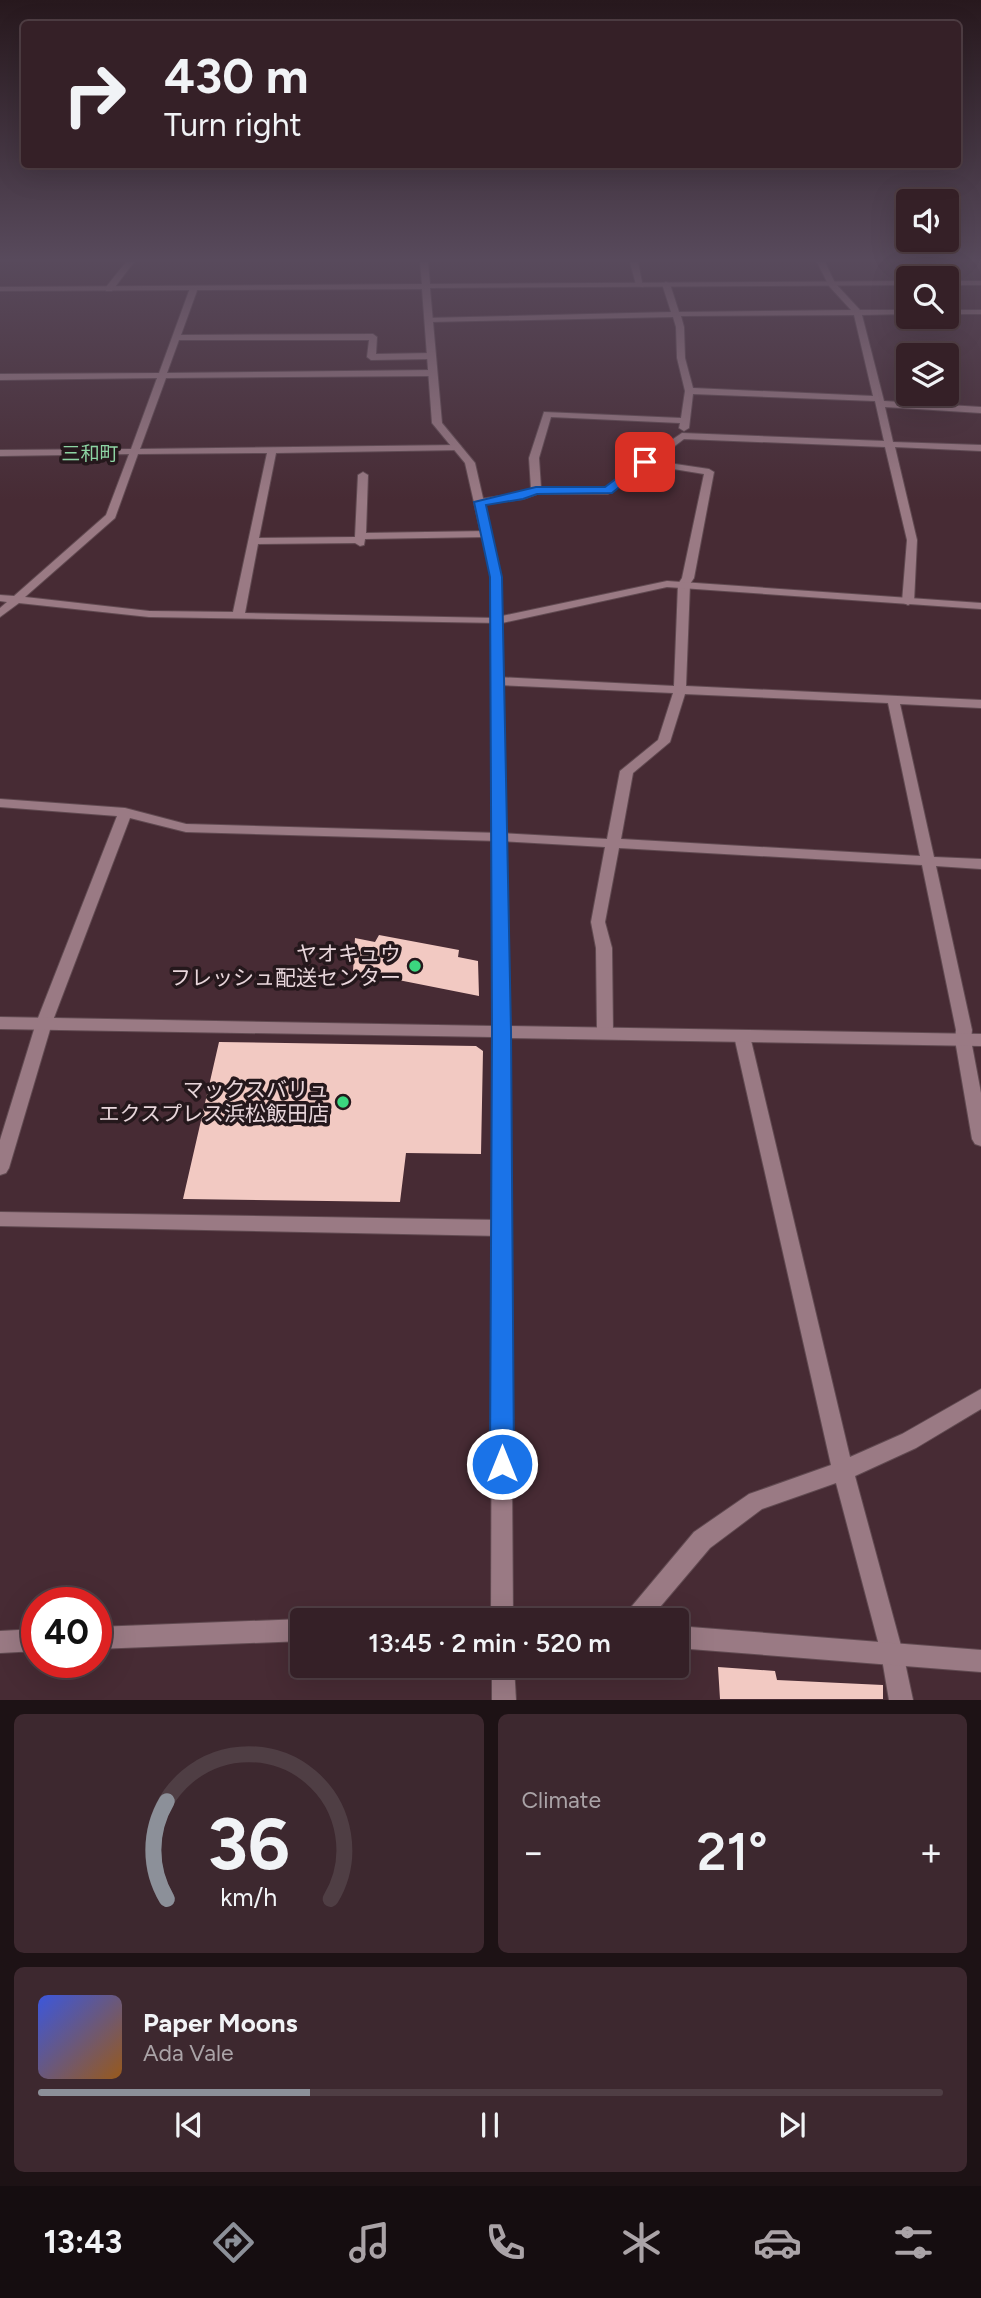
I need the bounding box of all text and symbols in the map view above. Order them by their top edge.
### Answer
text: 430 m [164,46,308,105]
icon: right [49,49,140,140]
text: Turn right [164,106,302,144]
map controls [896,189,959,406]
button: sound [896,189,959,252]
button: search [896,266,959,329]
button: layers [896,343,959,406]
pin [615,432,675,492]
district label: 三和町 [61,442,119,465]
icon: arrive [626,443,664,481]
place label: ヤオキュウ フレッシュ配送センター [170,941,401,990]
marker: ヤオキュウ フレッシュ配送センター [407,958,423,974]
place label: マックスバリュ エクスプレス浜松飯田店 [99,1077,329,1126]
marker: マックスバリュ エクスプレス浜松飯田店 [335,1094,351,1110]
position arrow [465,1427,539,1501]
speed limit sign: 40 [21,1587,112,1678]
text: 13:45 · 2 min · 520 m [368,1627,611,1659]
text: Climate [522,1786,601,1814]
text: 36 [207,1801,290,1888]
text: 21° [697,1821,768,1883]
text: − [522,1829,545,1875]
text: + [919,1829,943,1875]
text: km/h [220,1882,277,1912]
text: Paper Moons [143,2007,298,2039]
text: Ada Vale [143,2039,234,2067]
icon: previous [170,2106,208,2144]
icon: pause [471,2106,509,2144]
icon: next [773,2106,811,2144]
icon: directions [209,2218,258,2267]
icon: music [345,2218,394,2267]
icon: phone [481,2218,530,2267]
icon: climate [617,2218,666,2267]
icon: car [753,2218,802,2267]
icon: filters [889,2218,938,2267]
text: 13:43 [43,2223,122,2261]

